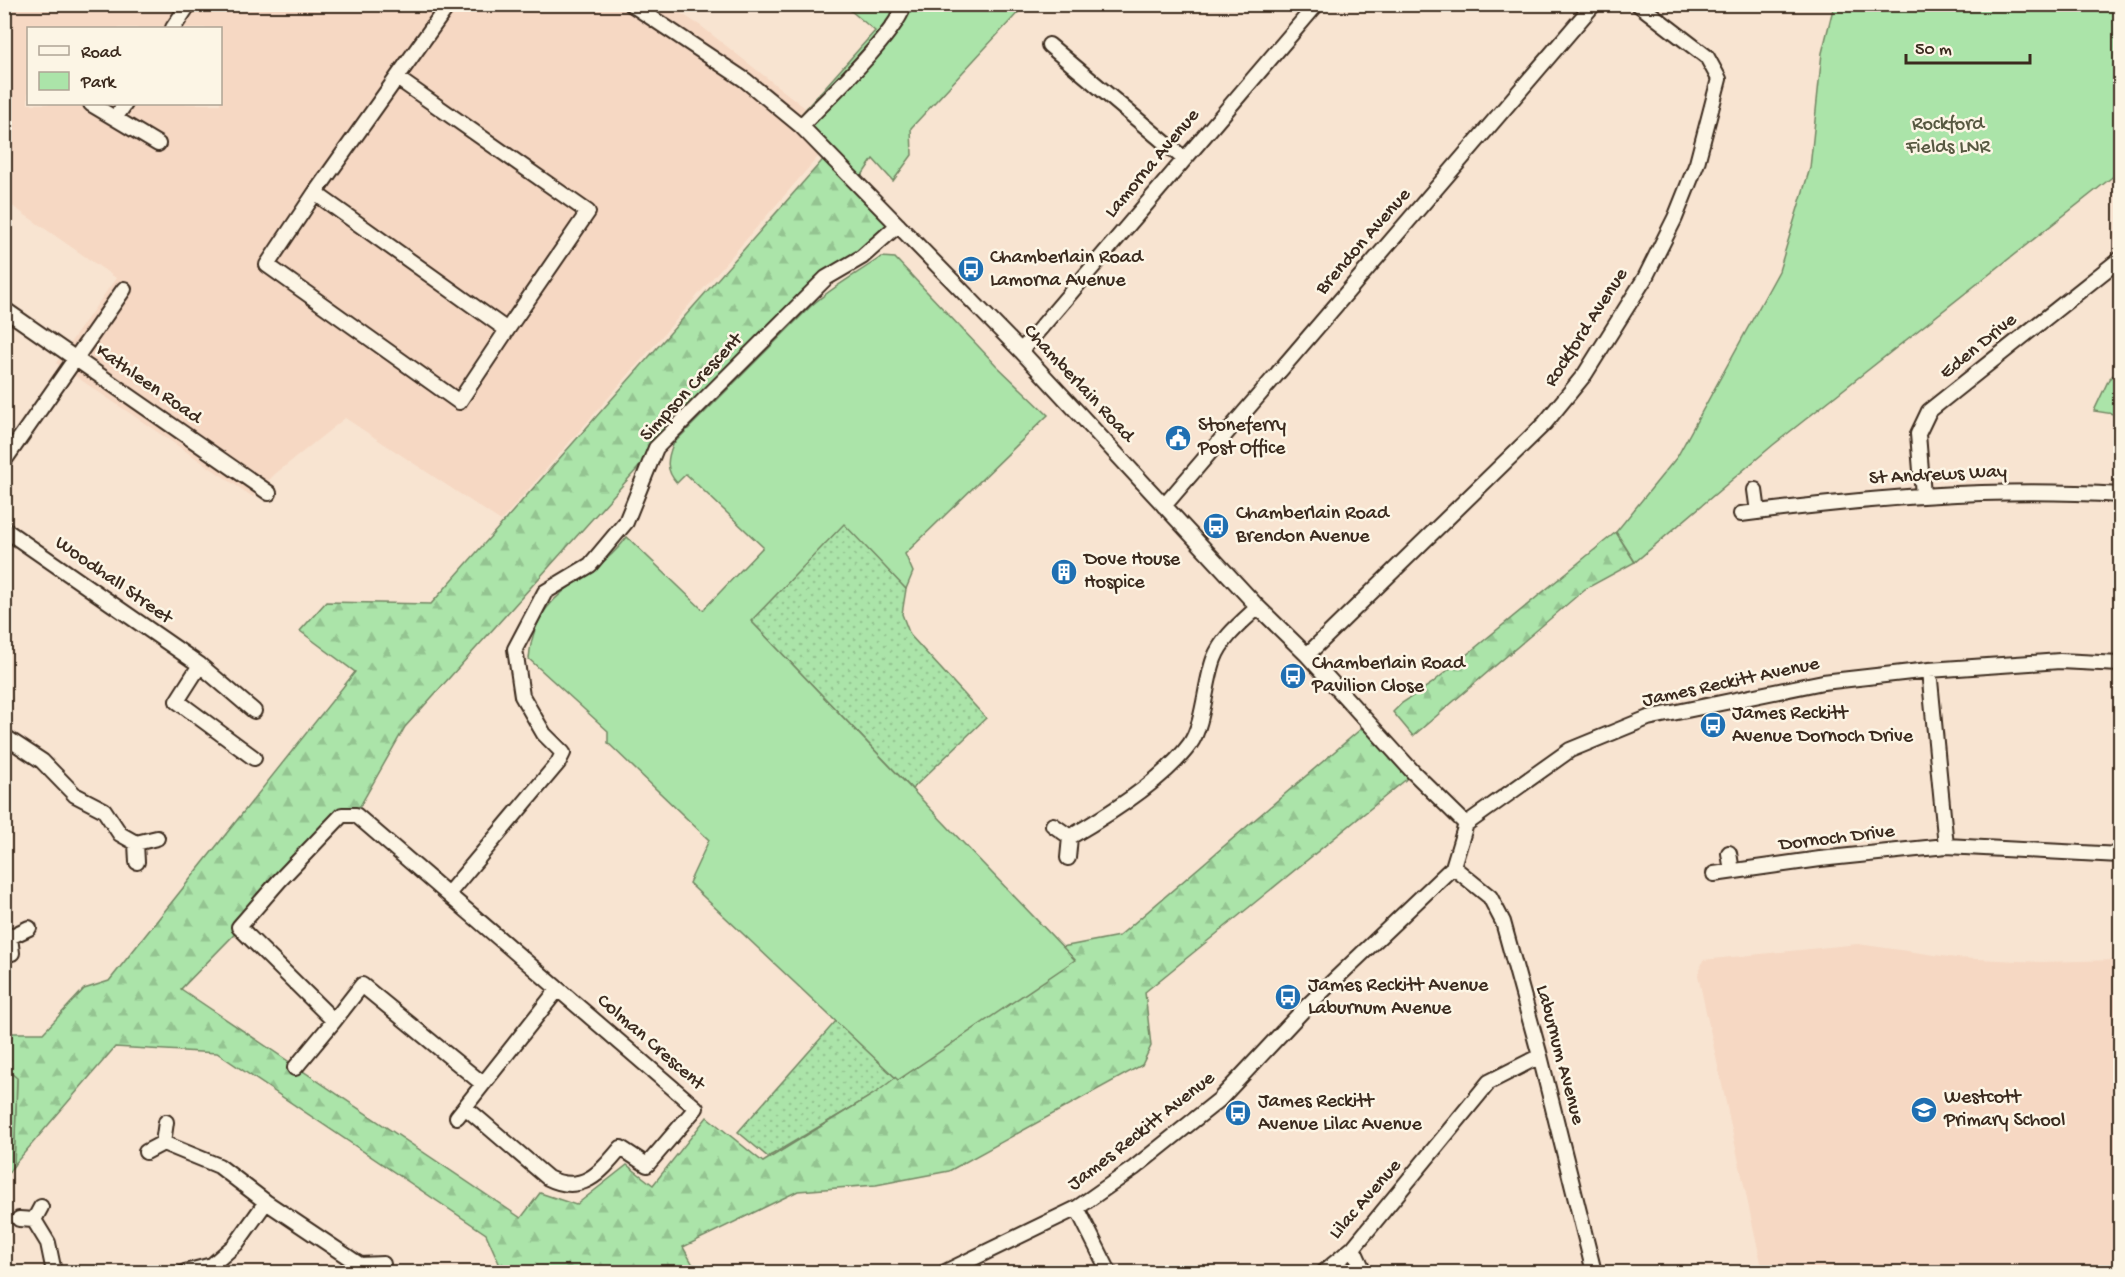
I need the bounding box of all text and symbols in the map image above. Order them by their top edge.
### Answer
legend [27,27,222,105]
scale bar [1906,27,2030,65]
text: 50 m [1915,40,1952,61]
text: Road [81,43,122,64]
text: Park [80,73,117,94]
street label: Lamorna Avenue [1101,104,1206,223]
park label: Rockford Fields LNR [1905,114,1992,160]
street label: Brendon Avenue [1311,184,1417,301]
place label: Chamberlain Road Lamorna Avenue [990,247,1145,293]
bus stop icon: Chamberlain Road Lamorna Avenue [956,254,986,284]
street label: Rockford Avenue [1540,264,1634,392]
street label: Eden Drive [1936,309,2023,385]
street label: Chamberlain Road [1018,320,1140,449]
street label: Simpson Crescent [636,328,749,447]
street label: Kathleen Road [91,340,207,431]
place label: Stoneferry Post Office [1197,415,1286,461]
public building icon: Stoneferry Post Office [1163,423,1193,453]
street label: St Andrews Way [1868,461,2008,491]
place label: Chamberlain Road Brendon Avenue [1235,503,1391,549]
bus stop icon: Chamberlain Road Brendon Avenue [1201,511,1231,541]
street label: Woodhall Street [50,532,178,631]
place label: Dove House Hospice [1082,549,1181,595]
building icon: Dove House Hospice [1049,557,1079,587]
place label: Chamberlain Road Pavilion Close [1311,653,1467,699]
street label: James Reckitt Avenue [1640,653,1822,713]
bus stop icon: Chamberlain Road Pavilion Close [1278,661,1308,691]
place label: James Reckitt Avenue Dornoch Drive [1732,703,1914,749]
bus stop icon: James Reckitt Avenue Dornoch Drive [1698,710,1728,740]
street label: Dornoch Drive [1776,820,1897,858]
place label: James Reckitt Avenue Laburnum Avenue [1308,975,1489,1021]
bus stop icon: James Reckitt Avenue Laburnum Avenue [1273,982,1303,1012]
street label: Laburnum Avenue [1529,983,1589,1128]
street label: Colman Crescent [591,990,710,1097]
street label: James Reckitt Avenue [1064,1067,1221,1197]
place label: Westcott Primary School [1943,1087,2065,1133]
place label: James Reckitt Avenue Lilac Avenue [1258,1091,1422,1137]
school or university icon: Westcott Primary School [1909,1095,1939,1125]
bus stop icon: James Reckitt Avenue Lilac Avenue [1223,1098,1253,1128]
street label: Lilac Avenue [1325,1155,1408,1245]

